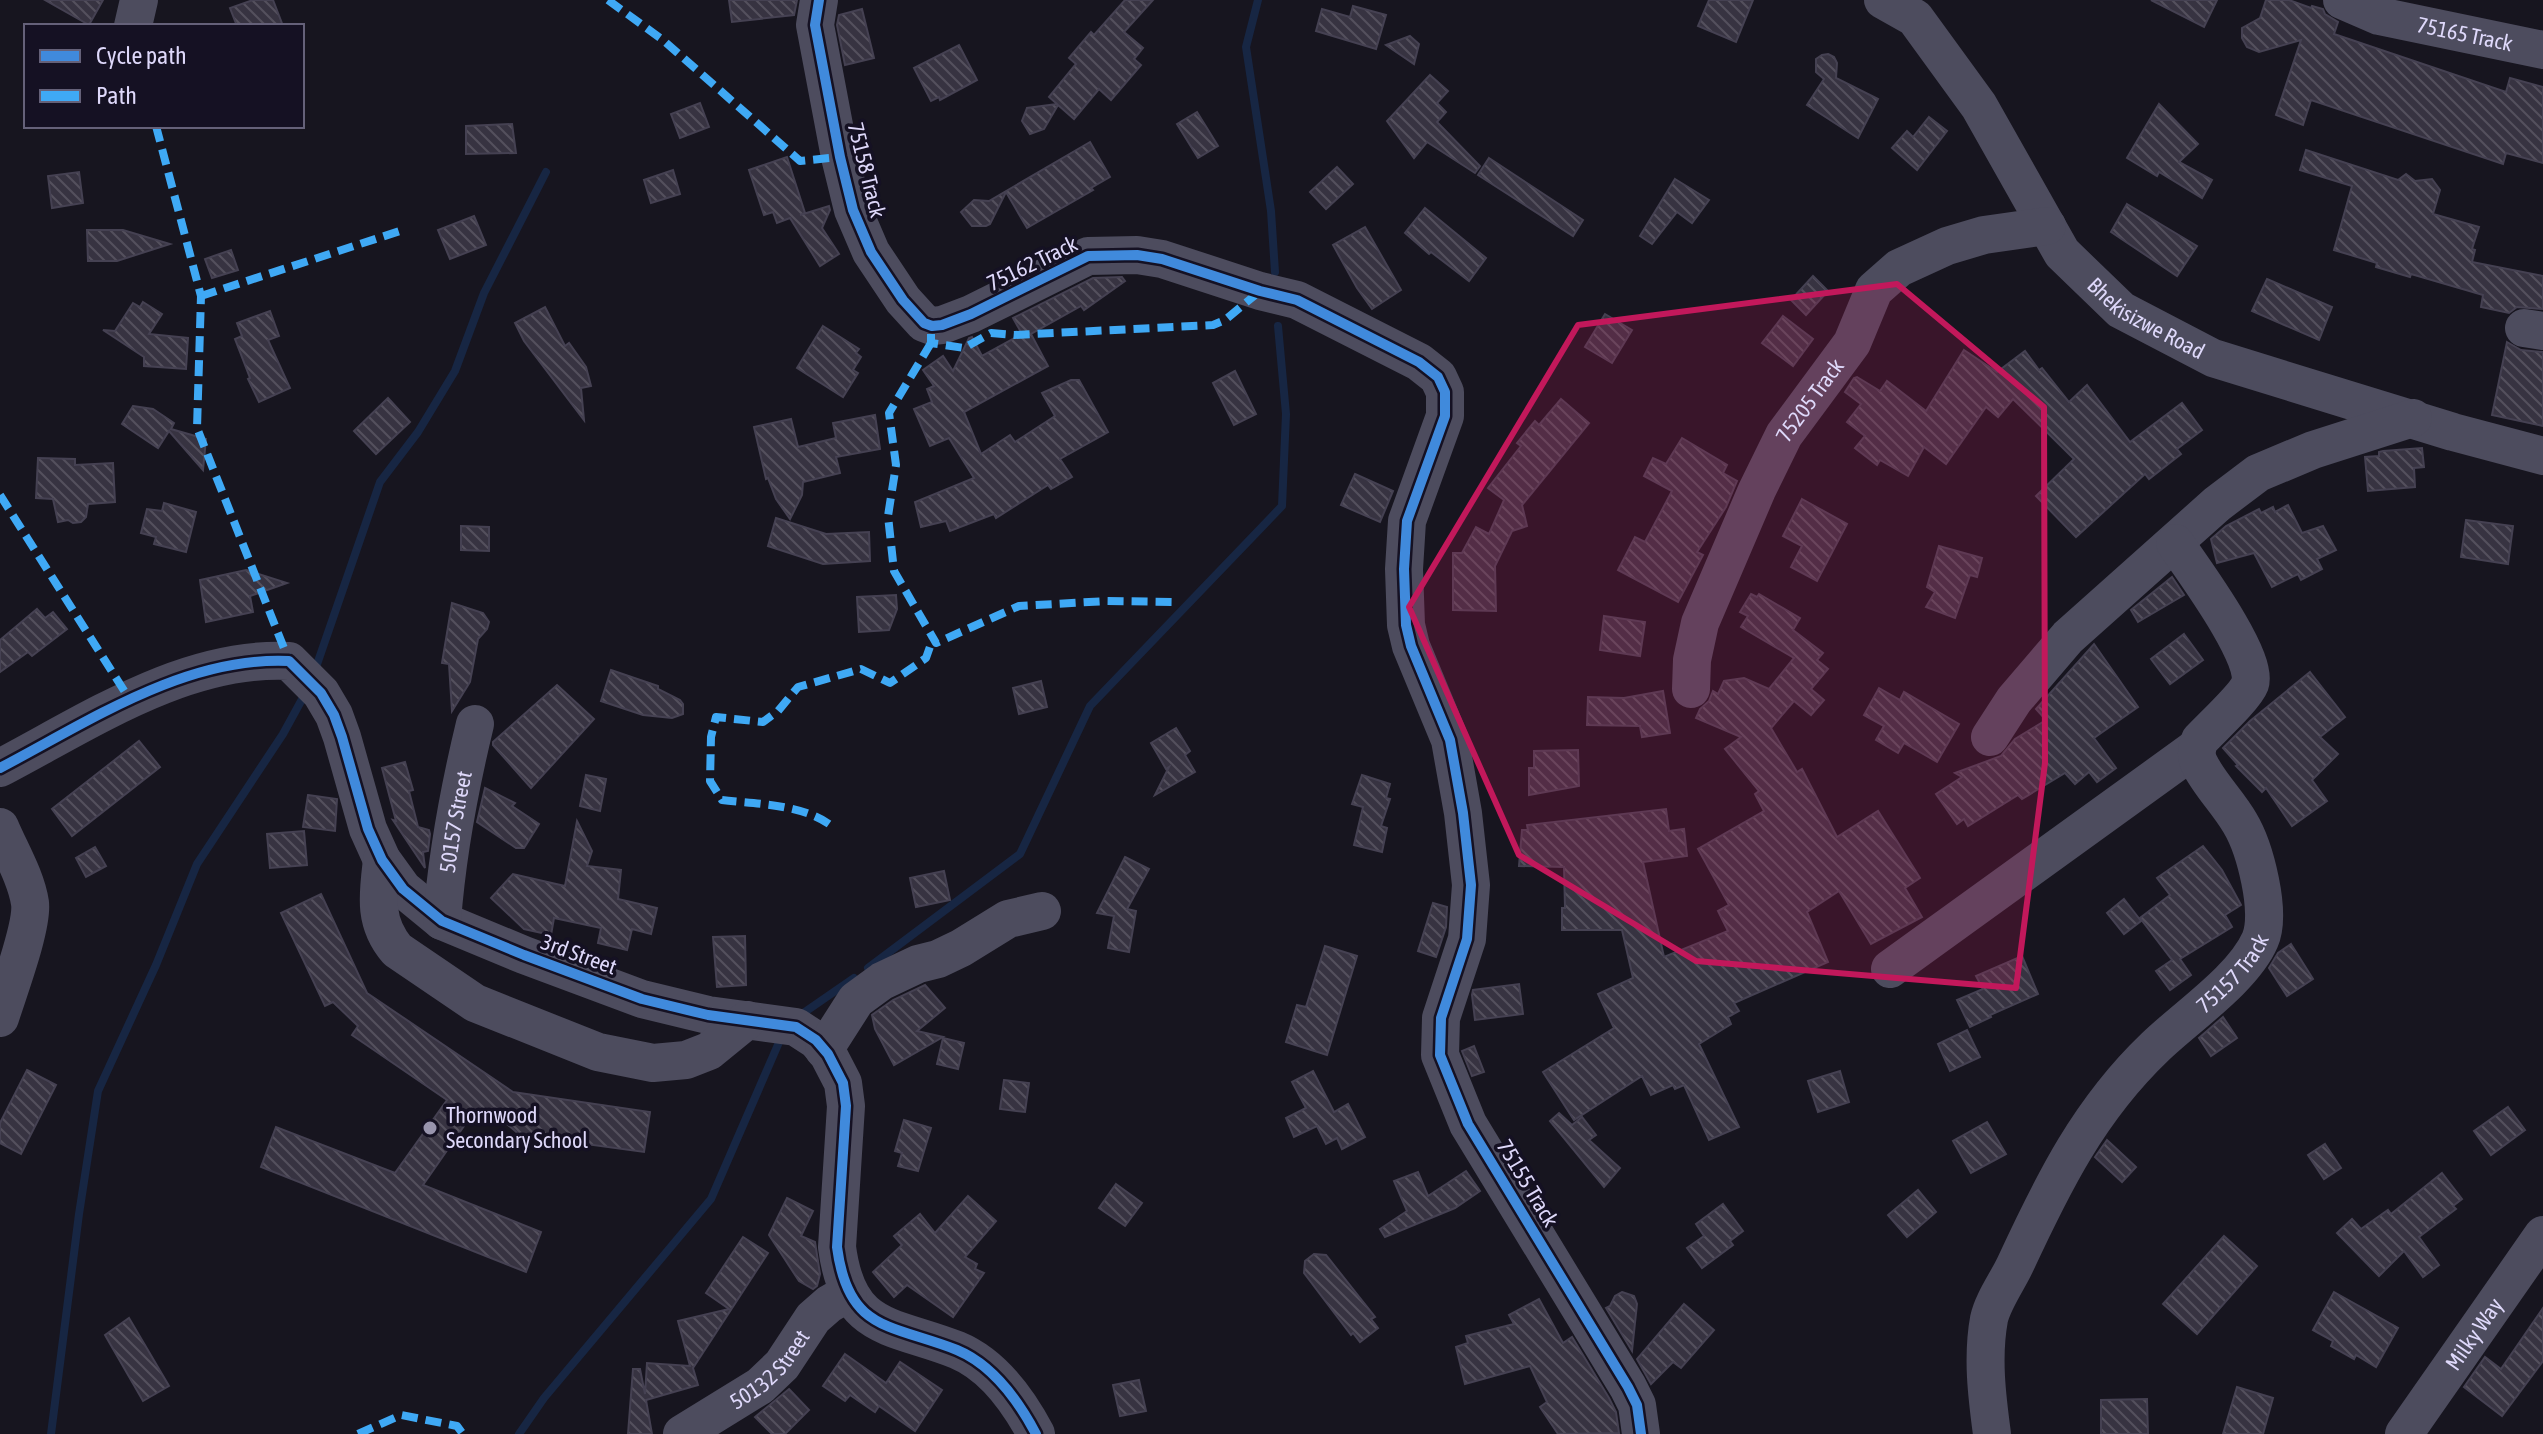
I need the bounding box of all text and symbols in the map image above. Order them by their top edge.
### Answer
street label: 75165 Track [2415,11,2515,56]
legend [24,24,304,128]
text: Cycle path [96,42,187,69]
text: Path [96,82,137,109]
street label: 75158 Track [843,120,891,221]
street label: 75162 Track [983,230,1082,296]
street label: Bhekisizwe Road [2082,272,2209,364]
street label: 75205 Track [1770,353,1849,446]
street label: 50157 Street [434,769,477,874]
street label: 3rd Street [538,928,620,980]
street label: 75157 Track [2191,930,2274,1018]
place label: Thornwood Secondary School [446,1102,588,1153]
marker: Thornwood Secondary School [421,1119,439,1137]
street label: 75155 Track [1492,1135,1564,1232]
street label: Milky Way [2440,1293,2508,1375]
street label: 50132 Street [725,1325,815,1414]

